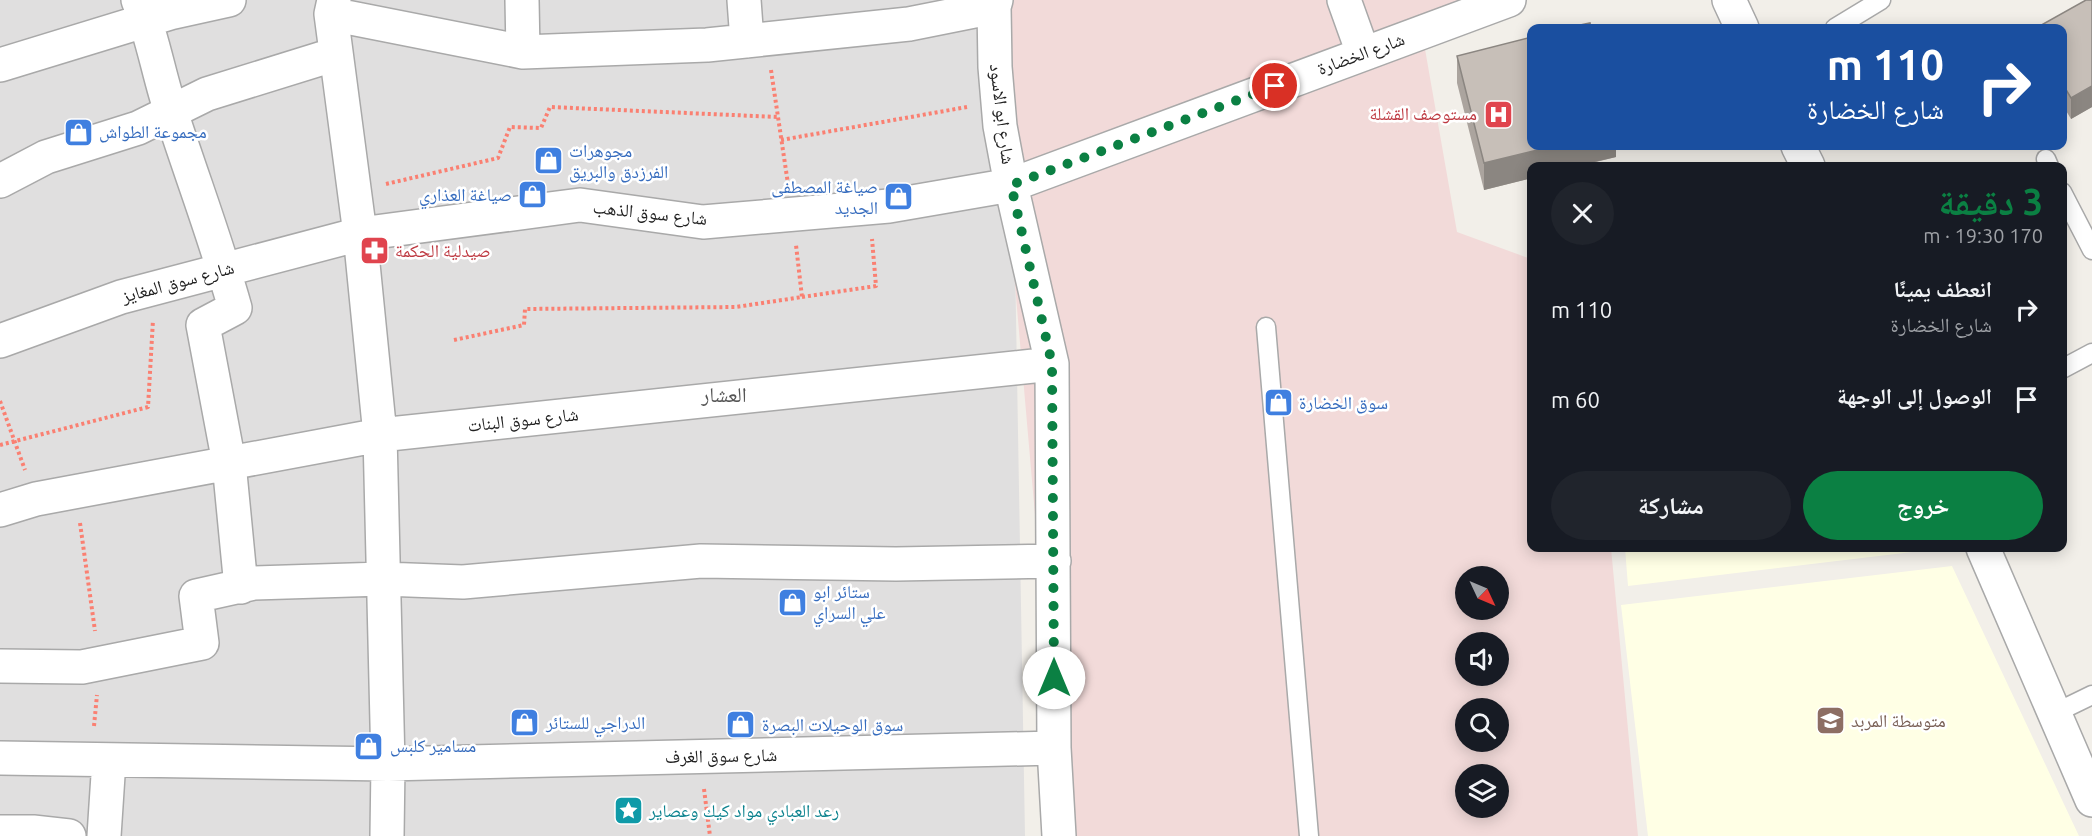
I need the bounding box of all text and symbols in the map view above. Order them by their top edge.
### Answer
street label: شارع الخضارة [1314,28,1408,80]
text: 110 m [1827,41,1944,88]
icon: right [1965,48,2043,126]
pin [1249,60,1300,111]
street label: شارع ابو الاسود [985,62,1019,166]
icon: arrive [1258,69,1291,102]
text: شارع الخضارة [1807,94,1944,124]
hospital icon: مستوصف القشلة [1482,98,1514,130]
place label: مستوصف القشلة [1369,103,1477,124]
shop icon: مجموعة الطواش [62,116,94,148]
place label: مجموعة الطواش [99,121,207,143]
place label: مجوهرات الفرزدق والبريق [569,140,668,183]
shop icon: مجوهرات الفرزدق والبريق [532,145,564,177]
place label: صياغة المصطفى الجديد [771,176,878,218]
shop icon: صياغة العذاري [517,179,549,211]
shop icon: صياغة المصطفى الجديد [883,181,915,213]
text: 3 دقيقة [1939,181,2043,222]
button: close [1551,182,1614,245]
place label: صياغة العذاري [419,184,512,210]
street label: شارع سوق الذهب [592,196,708,230]
text: 170 m · 19:30 [1923,224,2043,247]
pharmacy icon: صيدلية الحكمة [358,235,390,267]
place label: صيدلية الحكمة [395,240,491,261]
street label: شارع سوق المغايز [118,256,237,308]
text: انعطف يمينًا [1893,276,1992,301]
icon: right [2010,293,2043,326]
text: 110 m [1551,297,1612,322]
text: شارع الخضارة [1891,313,1992,336]
district label: العشار [700,382,747,406]
text: الوصول إلى الوجهة [1837,383,1992,408]
icon: arrive [2010,383,2043,416]
shop icon: سوق الخضارة [1262,387,1294,419]
text: 60 m [1551,387,1600,412]
place label: سوق الخضارة [1299,392,1388,414]
street label: شارع سوق البنات [466,403,580,437]
button: مشاركة [1551,471,1791,540]
button: خروج [1803,471,2043,540]
north arrow [1455,566,1509,620]
map controls [1455,566,1509,818]
place label: ستائر ابو علي السراي [813,581,886,628]
shop icon: ستائر ابو علي السراي [776,586,808,618]
button: sound [1455,632,1509,686]
position arrow [1022,646,1086,710]
button: search [1455,698,1509,752]
school or university icon: متوسطة المربد [1814,705,1846,737]
shop icon: الدراجي للستائر [509,707,541,739]
shop icon: سوق الوحيلات البصرة [725,709,757,741]
place label: متوسطة المربد [1851,710,1946,732]
place label: الدراجي للستائر [545,712,645,738]
place label: سوق الوحيلات البصرة [762,714,903,736]
shop icon: مسامير كلبس [353,730,385,762]
place label: مسامير كلبس [390,735,476,757]
street label: شارع سوق الغرف [665,744,777,768]
button: layers [1455,764,1509,818]
place icon: رعد العبادي مواد كيك وعصاير [612,795,644,827]
place label: رعد العبادي مواد كيك وعصاير [648,800,839,826]

